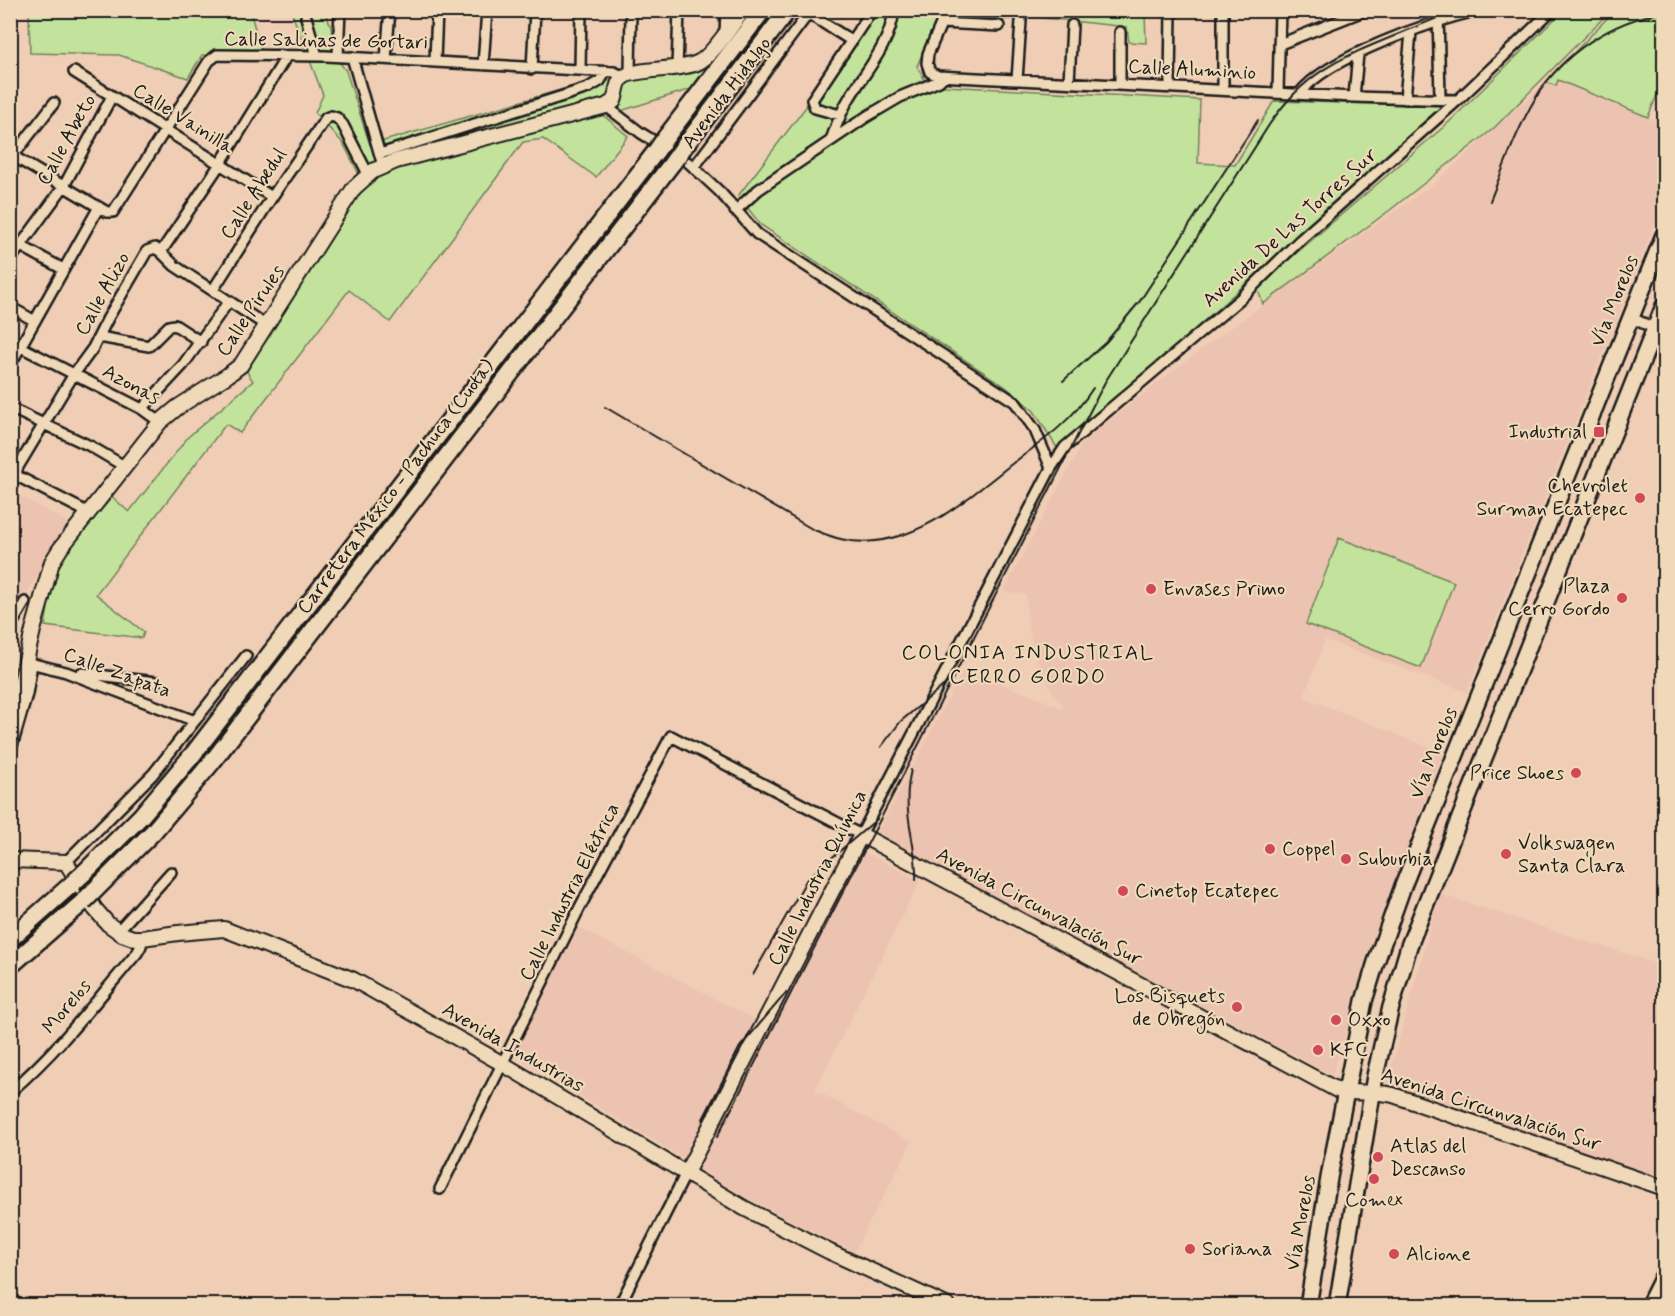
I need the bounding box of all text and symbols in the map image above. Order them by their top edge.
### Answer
street label: Calle Salinas de Gortari [224,26,428,56]
street label: Avenida Hidalgo [676,32,778,154]
street label: Calle Aluminio [1127,53,1257,87]
street label: Calle Vainilla [127,77,240,161]
street label: Calle Abeto [31,90,103,190]
street label: Avenida De Las Torres Sur [1197,142,1384,314]
street label: Calle Abedul [214,143,294,245]
street label: Calle Alizo [69,247,137,341]
street label: Vía Morelos [1584,251,1646,351]
street label: Calle Pirules [210,260,292,362]
street label: Carretera México - Pachuca (Cuota) [291,354,501,620]
street label: Azonas [97,358,165,412]
place label: Industrial [1509,419,1587,446]
marker: Industrial [1592,425,1606,439]
place label: Chevrolet Surman Ecatepec [1476,473,1628,523]
marker: Chevrolet Surman Ecatepec [1633,491,1647,505]
place label: Plaza Cerro Gordo [1508,573,1610,623]
place label: Envases Primo [1163,576,1285,603]
marker: Envases Primo [1144,582,1158,596]
marker: Plaza Cerro Gordo [1615,591,1629,605]
district label: COLONIA INDUSTRIAL CERRO GORDO [902,639,1154,691]
street label: Calle Zapata [60,641,174,705]
street label: Vía Morelos [1403,703,1465,803]
place label: Price Shoes [1470,760,1564,787]
marker: Price Shoes [1569,766,1583,780]
street label: Calle Industria Química [762,785,874,971]
street label: Calle Industria Eléctrica [513,798,627,986]
place label: Volkswagen Santa Clara [1518,830,1625,880]
place label: Coppel [1282,836,1335,863]
street label: Avenida Circunvalación Sur [931,841,1147,973]
marker: Coppel [1263,842,1277,856]
place label: Suburbia [1358,846,1433,873]
marker: Volkswagen Santa Clara [1499,847,1513,861]
marker: Suburbia [1339,852,1353,866]
place label: Cinetop Ecatepec [1135,878,1279,905]
marker: Cinetop Ecatepec [1116,884,1130,898]
street label: Morelos [36,974,98,1040]
place label: Los Bisquets de Obregón [1114,983,1225,1034]
street label: Avenida Industrias [437,996,589,1100]
marker: Los Bisquets de Obregón [1230,1000,1244,1014]
place label: Oxxo [1348,1007,1391,1034]
marker: Oxxo [1329,1013,1343,1027]
place label: KFC [1330,1037,1368,1064]
marker: KFC [1311,1043,1325,1057]
street label: Avenida Circunvalación Sur [1378,1062,1605,1159]
place label: Atlas del Descanso [1390,1133,1466,1183]
marker: Atlas del Descanso [1371,1150,1385,1164]
marker: Comex [1367,1172,1381,1186]
street label: Vía Morelos [1279,1173,1323,1273]
place label: Comex [1345,1187,1403,1214]
place label: Soriana [1202,1236,1272,1263]
place label: Alcione [1406,1241,1471,1268]
marker: Soriana [1183,1242,1197,1256]
marker: Alcione [1387,1247,1401,1261]

